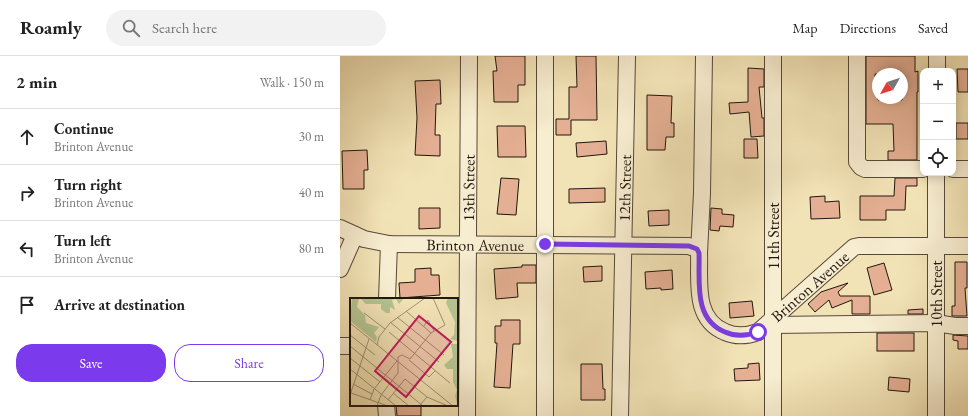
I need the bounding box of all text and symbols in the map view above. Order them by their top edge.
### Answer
search box [106,10,386,46]
text: Roamly [20,15,82,40]
icon: search [120,17,142,39]
text: Search here [152,18,217,37]
text: Map [792,19,818,37]
text: Directions [840,19,896,37]
text: Saved [918,19,948,37]
north arrow [872,68,908,104]
map controls [920,68,956,176]
button: + [920,68,956,104]
text: 2 min [16,71,57,93]
text: Walk · 150 m [260,74,324,91]
button: − [920,104,956,140]
text: Continue [54,119,114,138]
icon: ahead [16,126,38,148]
text: 30 m [299,128,324,145]
text: Brinton Avenue [54,138,133,155]
button: locate [920,140,956,176]
street label: 13th Street [458,154,479,222]
street label: 12th Street [614,154,636,222]
text: Turn right [54,175,122,194]
icon: right [16,182,38,204]
text: 40 m [299,184,324,201]
text: Brinton Avenue [54,194,133,211]
street label: 11th Street [763,203,784,269]
text: Turn left [54,231,111,250]
street label: Brinton Avenue [426,234,524,256]
route end [536,235,554,253]
icon: left [16,238,38,260]
text: 80 m [299,240,324,257]
street label: Brinton Avenue [767,246,854,327]
text: Brinton Avenue [54,250,133,267]
street label: 10th Street [926,261,947,327]
icon: arrive [16,294,38,316]
text: Arrive at destination [54,295,185,314]
inset map [350,298,458,406]
route start [749,323,767,341]
button: Save [16,344,166,382]
button: Share [174,344,324,382]

